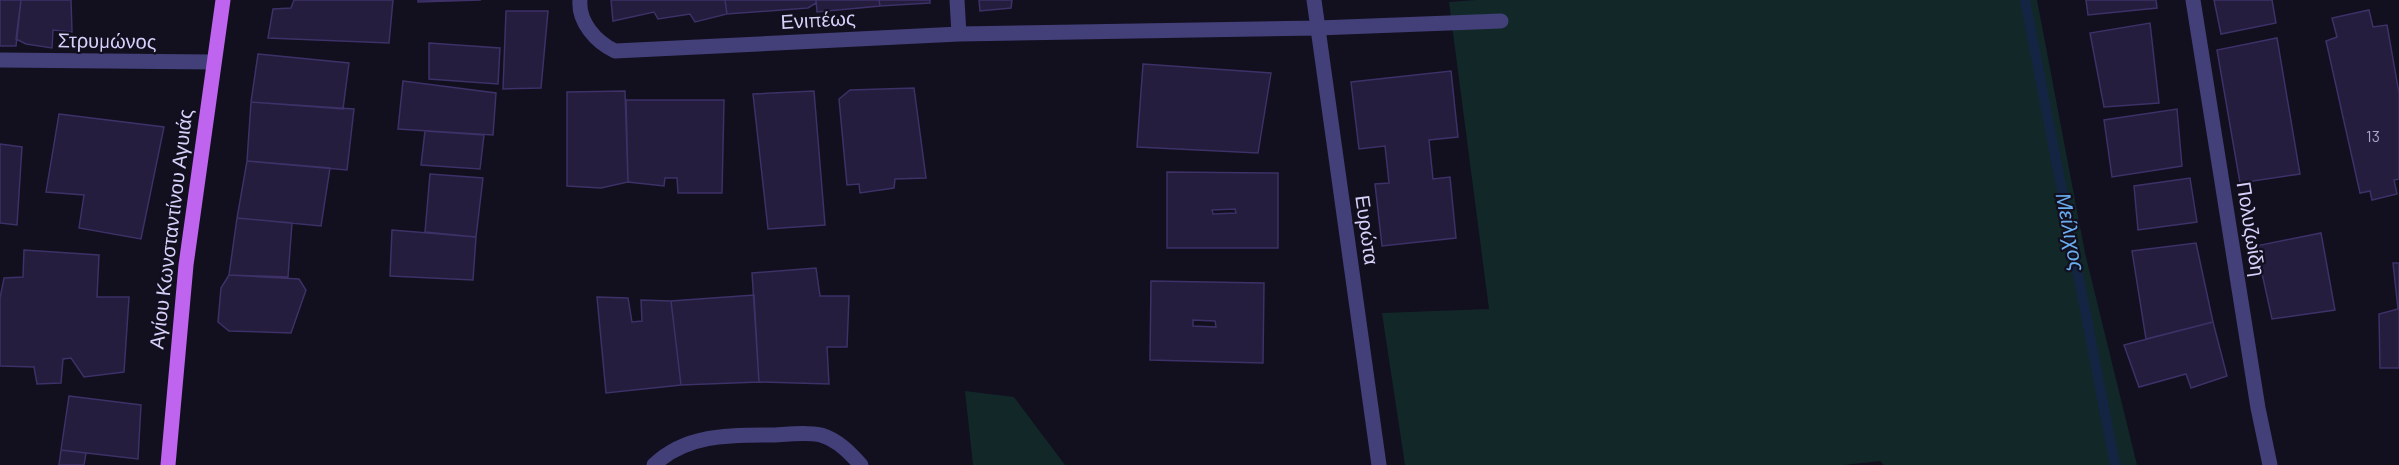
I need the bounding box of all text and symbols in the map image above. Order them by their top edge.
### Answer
street label: Ενιπέως [780,5,856,33]
street label: Στρυμώνος [57,27,157,53]
street label: Αγίου Κωνσταντίνου Αγυιάς [143,107,197,350]
house number: 13 [2366,126,2380,145]
street label: Πολυζωίδη [2233,180,2271,278]
water label: Μείλιχος [2052,190,2091,274]
street label: Ευρώτα [1351,193,1385,266]

